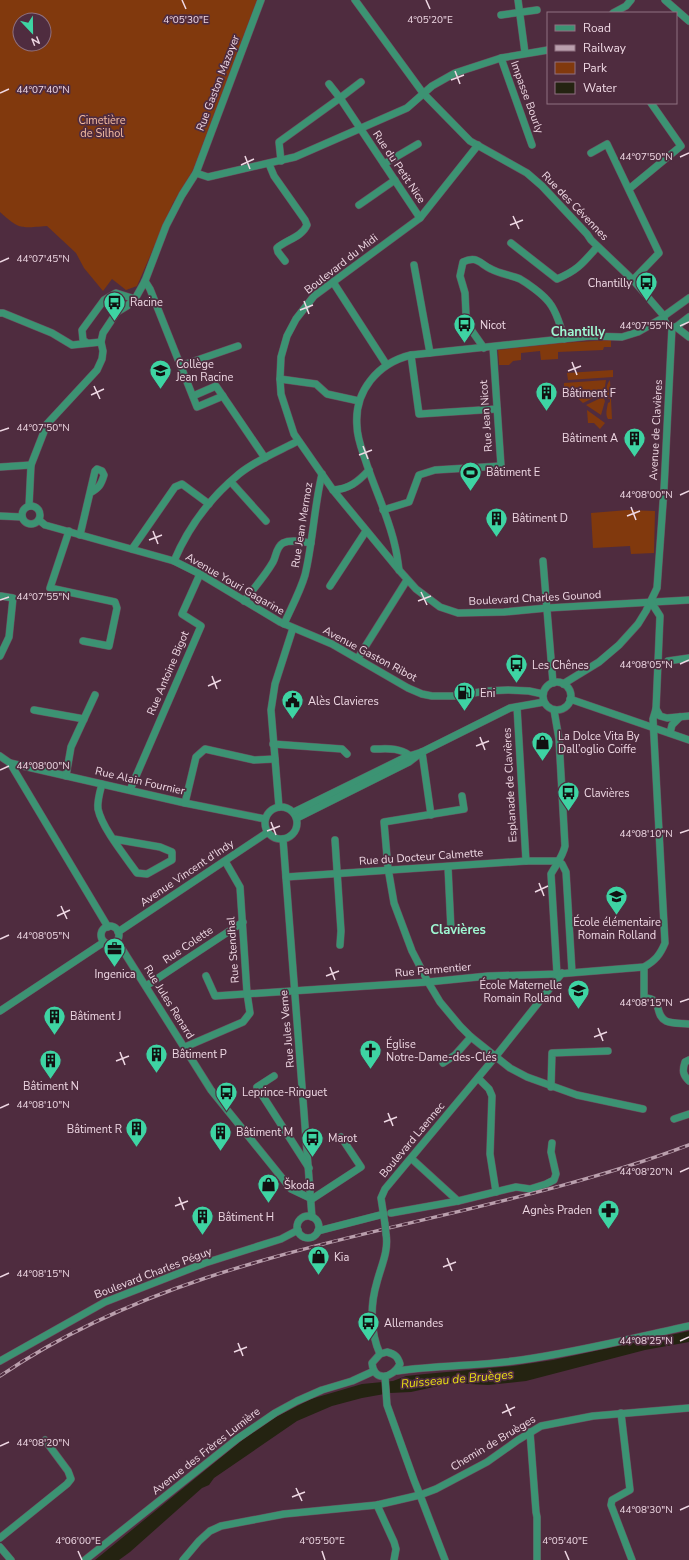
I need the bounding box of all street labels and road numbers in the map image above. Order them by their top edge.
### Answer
street label: Rue Gaston Mazoyer [193,33,243,133]
street label: Impasse Bourly [507,59,547,136]
street label: Rue du Petit Nice [369,128,429,206]
street label: Rue des Cévennes [538,168,612,244]
street label: Boulevard du Midi [301,231,381,297]
street label: Rue Jean Nicot [476,379,496,452]
street label: Avenue de Clavières [646,379,666,481]
street label: Rue Jean Mermoz [288,481,316,569]
street label: Avenue Youri Gagarine [183,549,287,619]
street label: Boulevard Charles Gounod [468,587,602,609]
street label: Avenue Gaston Ribot [320,623,420,685]
street label: Rue Antoine Bigot [143,628,193,717]
street label: Esplanade de Clavières [500,727,520,843]
street label: Rue Alain Fournier [94,763,186,799]
street label: Avenue Vincent d'Indy [137,836,237,910]
street label: Rue du Docteur Calmette [358,845,484,869]
street label: Rue Stendhal [223,916,243,984]
street label: Rue Colette [160,923,216,967]
street label: Rue Parmentier [394,959,472,981]
street label: Rue Jules Renard [140,962,198,1042]
street label: Rue Jules Verne [276,989,298,1068]
street label: Boulevard Laennec [376,1099,448,1181]
street label: Boulevard Charles Péguy [92,1244,214,1302]
street label: Avenue des Frères Lumière [149,1404,263,1498]
street label: Chemin de Bruèges [448,1412,538,1474]

